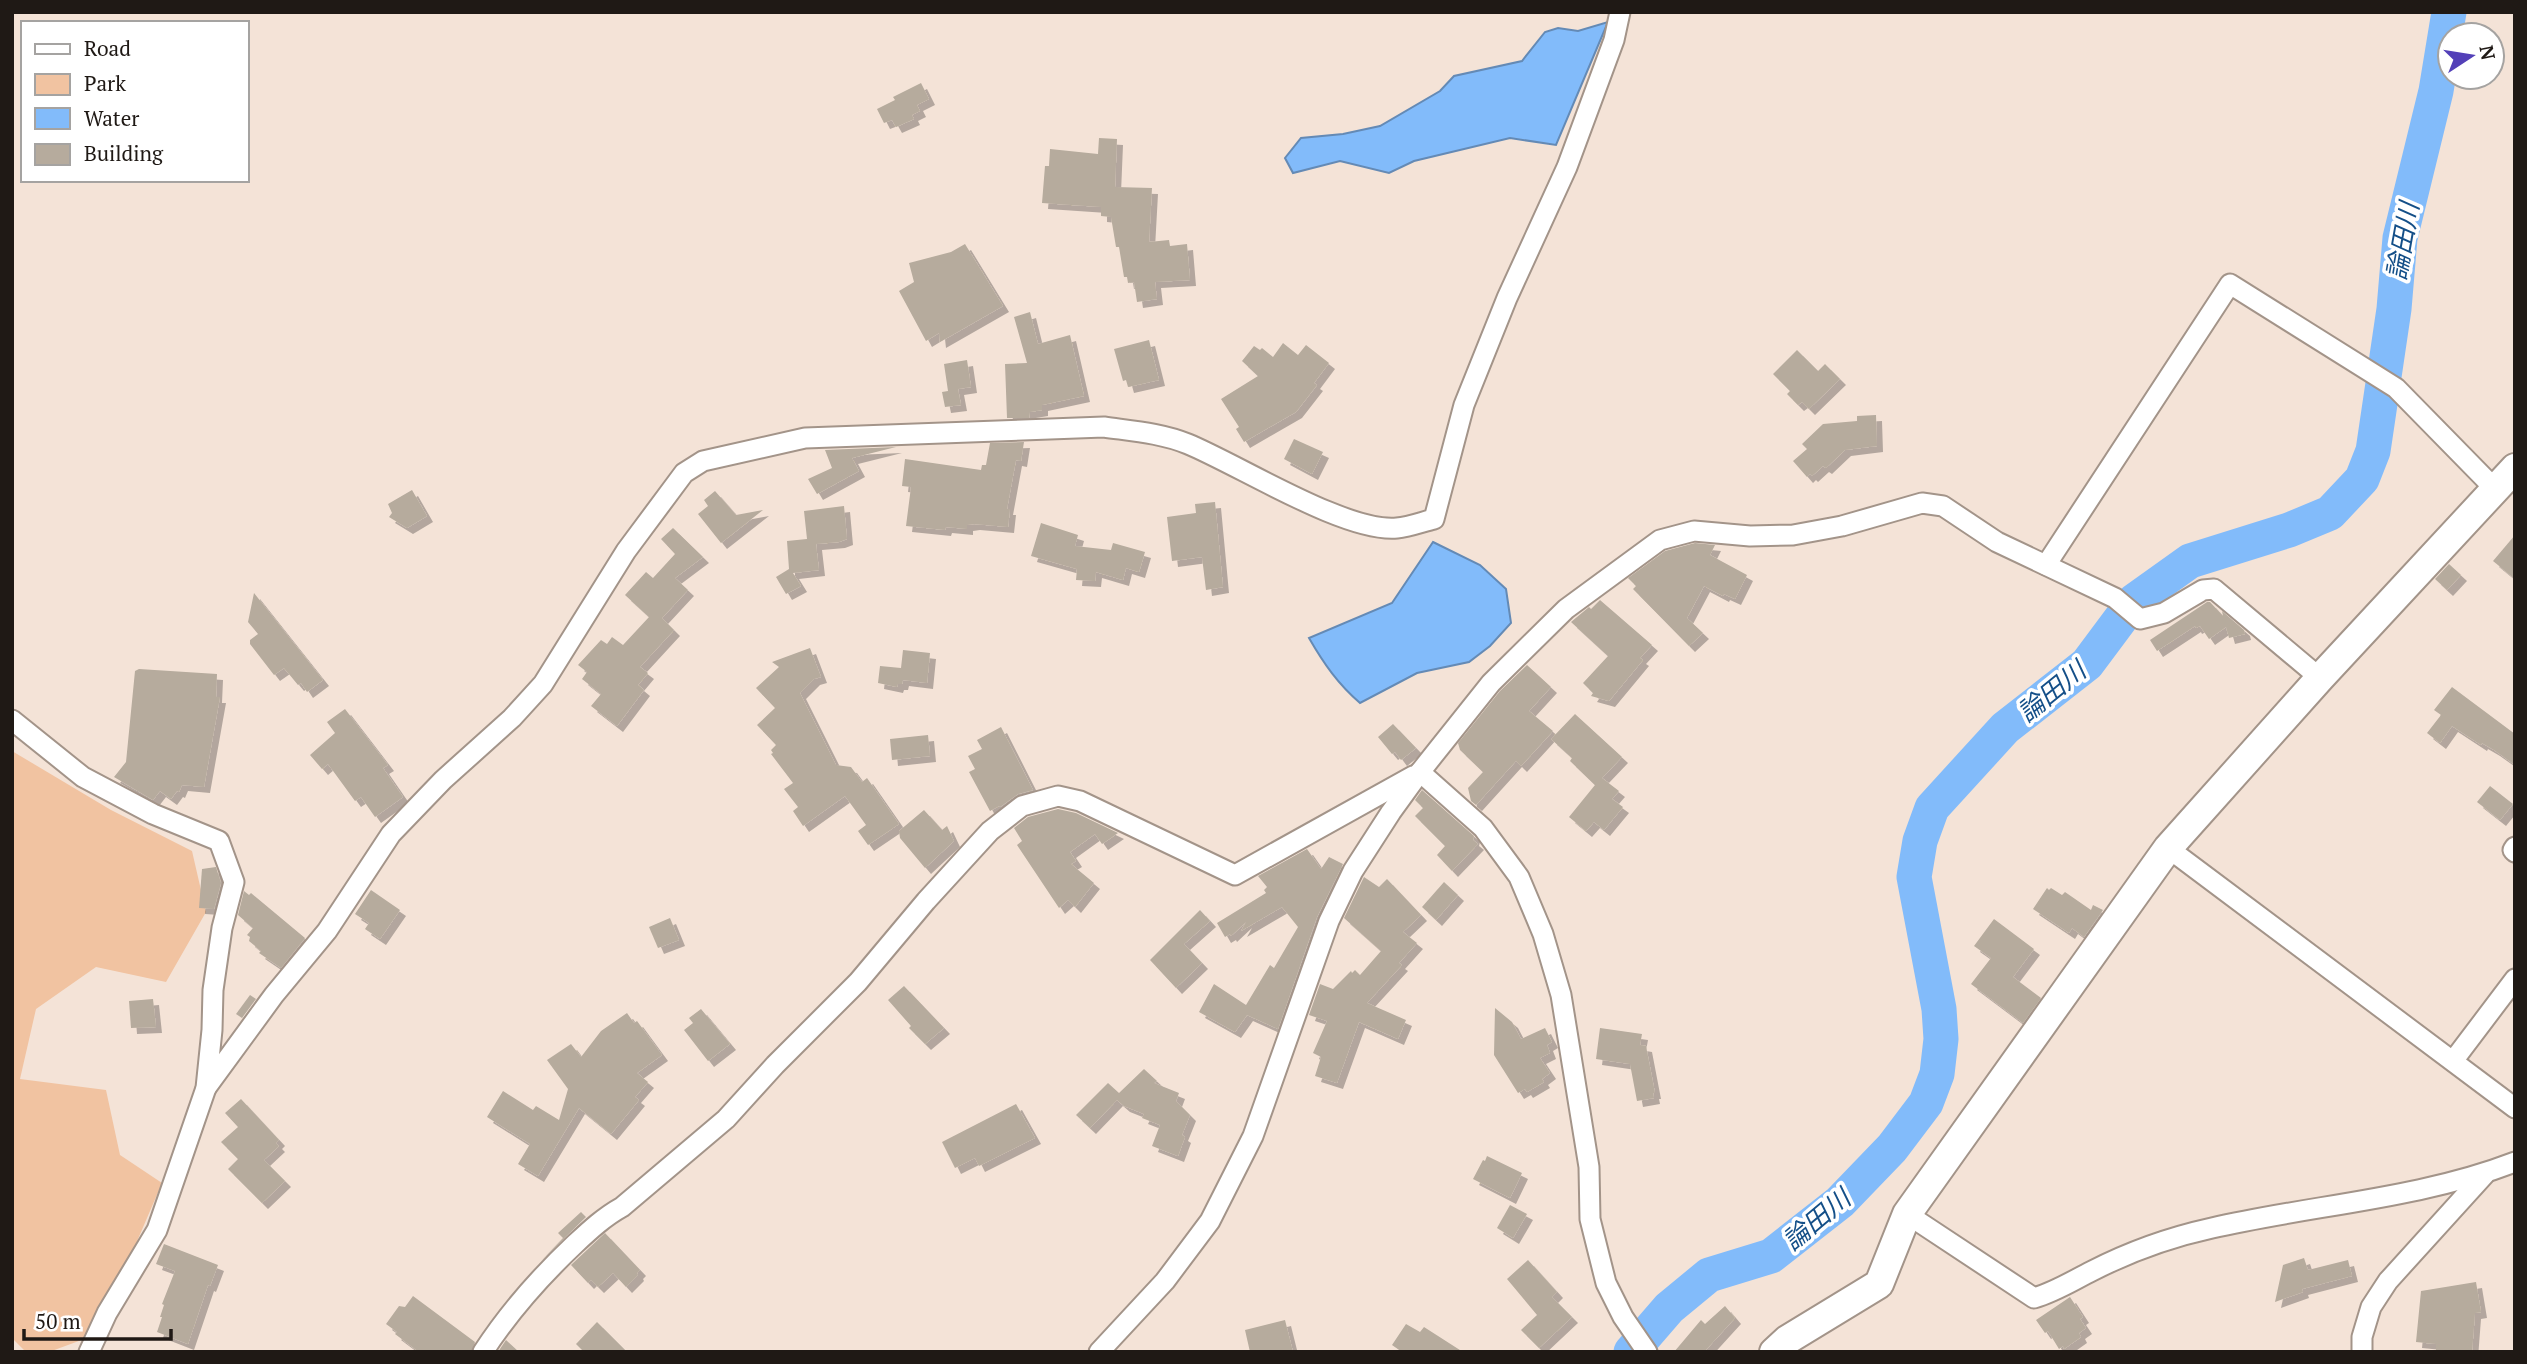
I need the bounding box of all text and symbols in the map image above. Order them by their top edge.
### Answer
legend [21,21,248,182]
north arrow [2436,21,2506,91]
text: Road [84,34,131,62]
text: N [2474,43,2502,63]
text: Park [84,69,126,97]
text: Water [84,104,139,132]
text: Building [84,139,164,167]
water label: 論田川 [2378,197,2426,282]
water label: 論田川 [2010,651,2094,729]
water label: 論田川 [1775,1179,1859,1257]
scale bar [24,1298,172,1342]
text: 50 m [35,1307,81,1335]

